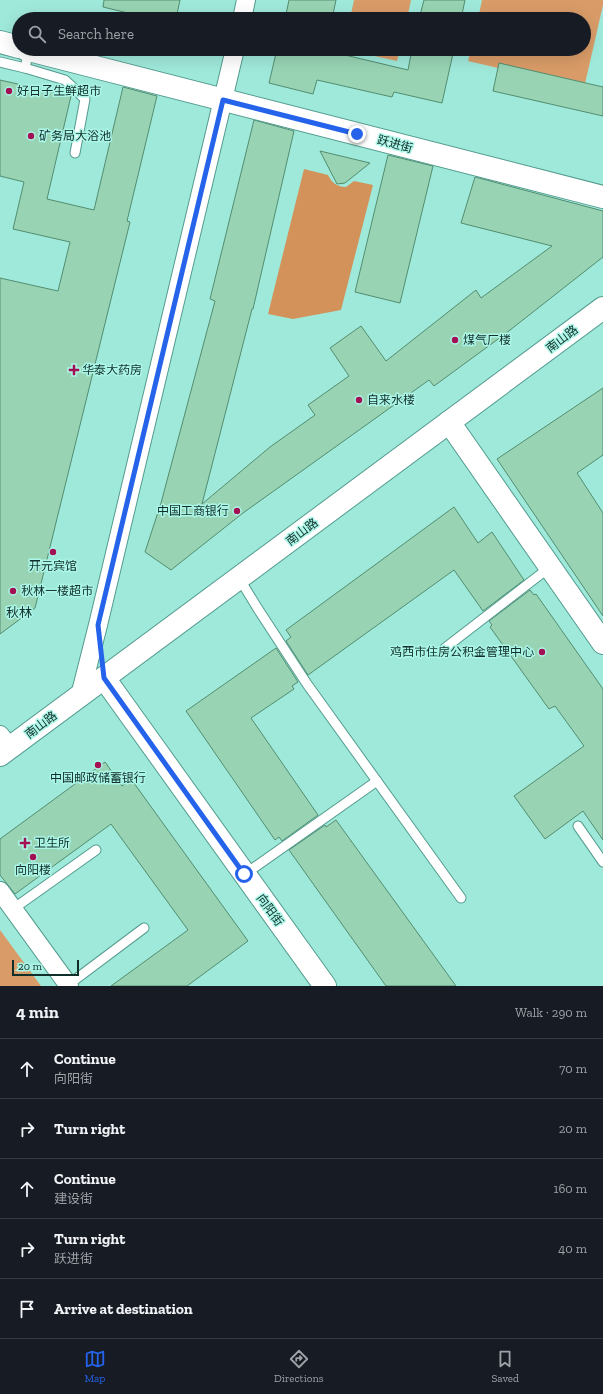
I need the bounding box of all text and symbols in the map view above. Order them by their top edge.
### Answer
search box [12,12,591,56]
icon: search [26,23,48,45]
text: Search here [58,25,134,43]
place label: 好日子生鲜超市 [17,84,101,98]
marker: 好日子生鲜超市 [4,86,14,96]
route end [348,125,366,143]
place label: 矿务局大浴池 [39,129,111,143]
marker: 矿务局大浴池 [26,131,36,141]
street label: 跃进街 [376,133,414,155]
street label: 南山路 [543,323,581,355]
place label: 煤气厂楼 [463,333,511,347]
marker: 煤气厂楼 [450,335,460,345]
place label: 华泰大药房 [82,363,142,377]
marker: 华泰大药房 [69,365,79,375]
place label: 自来水楼 [367,393,415,407]
marker: 自来水楼 [354,395,364,405]
place label: 中国工商银行 [157,504,229,518]
marker: 中国工商银行 [232,506,242,516]
street label: 南山路 [283,516,321,548]
marker: 开元宾馆 [48,547,58,557]
place label: 开元宾馆 [29,559,77,573]
place label: 秋林一楼超市 [21,584,93,598]
marker: 秋林一楼超市 [8,586,18,596]
district label: 秋林 [6,605,32,620]
place label: 鸡西市住房公积金管理中心 [390,645,534,659]
marker: 鸡西市住房公积金管理中心 [537,647,547,657]
street label: 南山路 [22,709,60,741]
marker: 中国邮政储蓄银行 [93,760,103,770]
place label: 中国邮政储蓄银行 [50,771,146,785]
place label: 卫生所 [34,836,70,850]
marker: 卫生所 [19,837,31,849]
marker: 向阳楼 [28,852,38,862]
place label: 向阳楼 [15,863,51,877]
route start [235,865,253,883]
street label: 向阳街 [254,891,286,929]
scale bar [12,958,79,977]
text: 20 m [18,960,42,973]
text: 4 min [16,1002,59,1022]
text: Walk · 290 m [515,1005,587,1020]
text: Continue [54,1050,116,1068]
icon: ahead [16,1058,38,1080]
text: 70 m [559,1061,587,1076]
text: 向阳街 [54,1071,93,1086]
icon: right [16,1118,38,1140]
text: Turn right [54,1120,125,1138]
text: 20 m [559,1121,587,1136]
text: Continue [54,1170,116,1188]
icon: ahead [16,1178,38,1200]
text: 160 m [553,1181,587,1196]
text: 建设街 [54,1191,93,1206]
text: Turn right [54,1230,125,1248]
icon: right [16,1238,38,1260]
text: 40 m [558,1241,587,1256]
text: 跃进街 [54,1251,93,1266]
icon: arrive [16,1298,38,1320]
text: Arrive at destination [54,1300,193,1318]
tab: Map [84,1348,106,1385]
tab: Directions [274,1348,324,1385]
tab: Saved [491,1348,519,1385]

